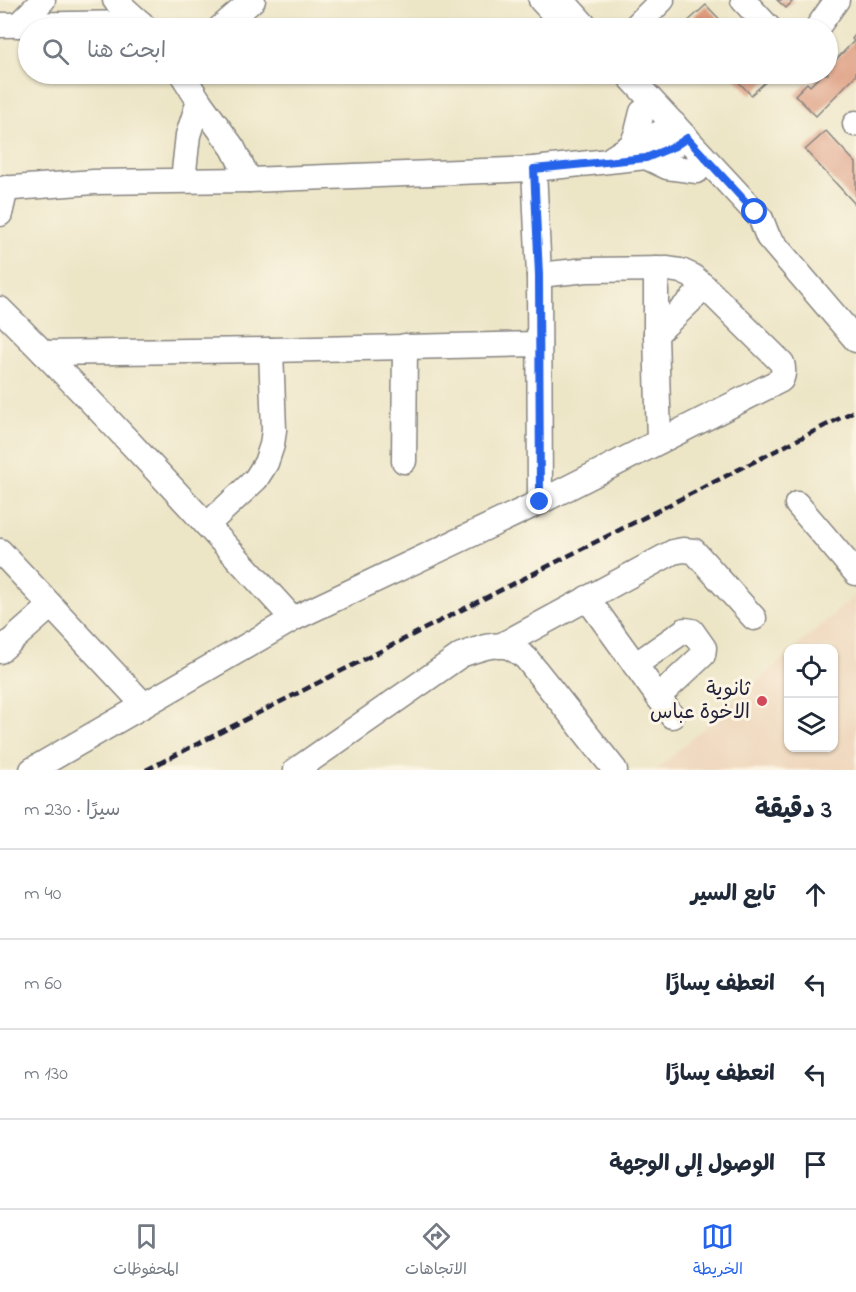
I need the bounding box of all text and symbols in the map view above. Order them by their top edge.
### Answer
search box [18,18,838,84]
icon: search [39,35,72,68]
text: ابحث هنا [87,36,166,68]
route start [741,198,767,224]
route end [526,488,552,514]
map controls [784,644,838,752]
button: locate [784,644,838,698]
place label: ثانوية الاخوة عباس [650,676,751,728]
marker: ثانوية الاخوة عباس [755,694,769,708]
button: layers [784,698,838,752]
text: 3 دقيقة [755,792,832,830]
text: سيرًا · 230 m [24,796,120,825]
icon: ahead [799,878,832,911]
text: تابع السير [691,879,775,911]
text: 40 m [24,880,61,909]
icon: left [799,968,832,1001]
text: انعطف يسارًا [666,969,775,1001]
text: 60 m [24,970,62,999]
icon: left [799,1058,832,1091]
text: انعطف يسارًا [666,1059,775,1091]
text: 130 m [24,1060,68,1089]
icon: arrive [799,1148,832,1181]
text: الوصول إلى الوجهة [609,1149,775,1181]
tab: المحفوظات [113,1220,179,1283]
tab: الاتجاهات [405,1220,467,1283]
tab: الخريطة [693,1220,743,1283]

